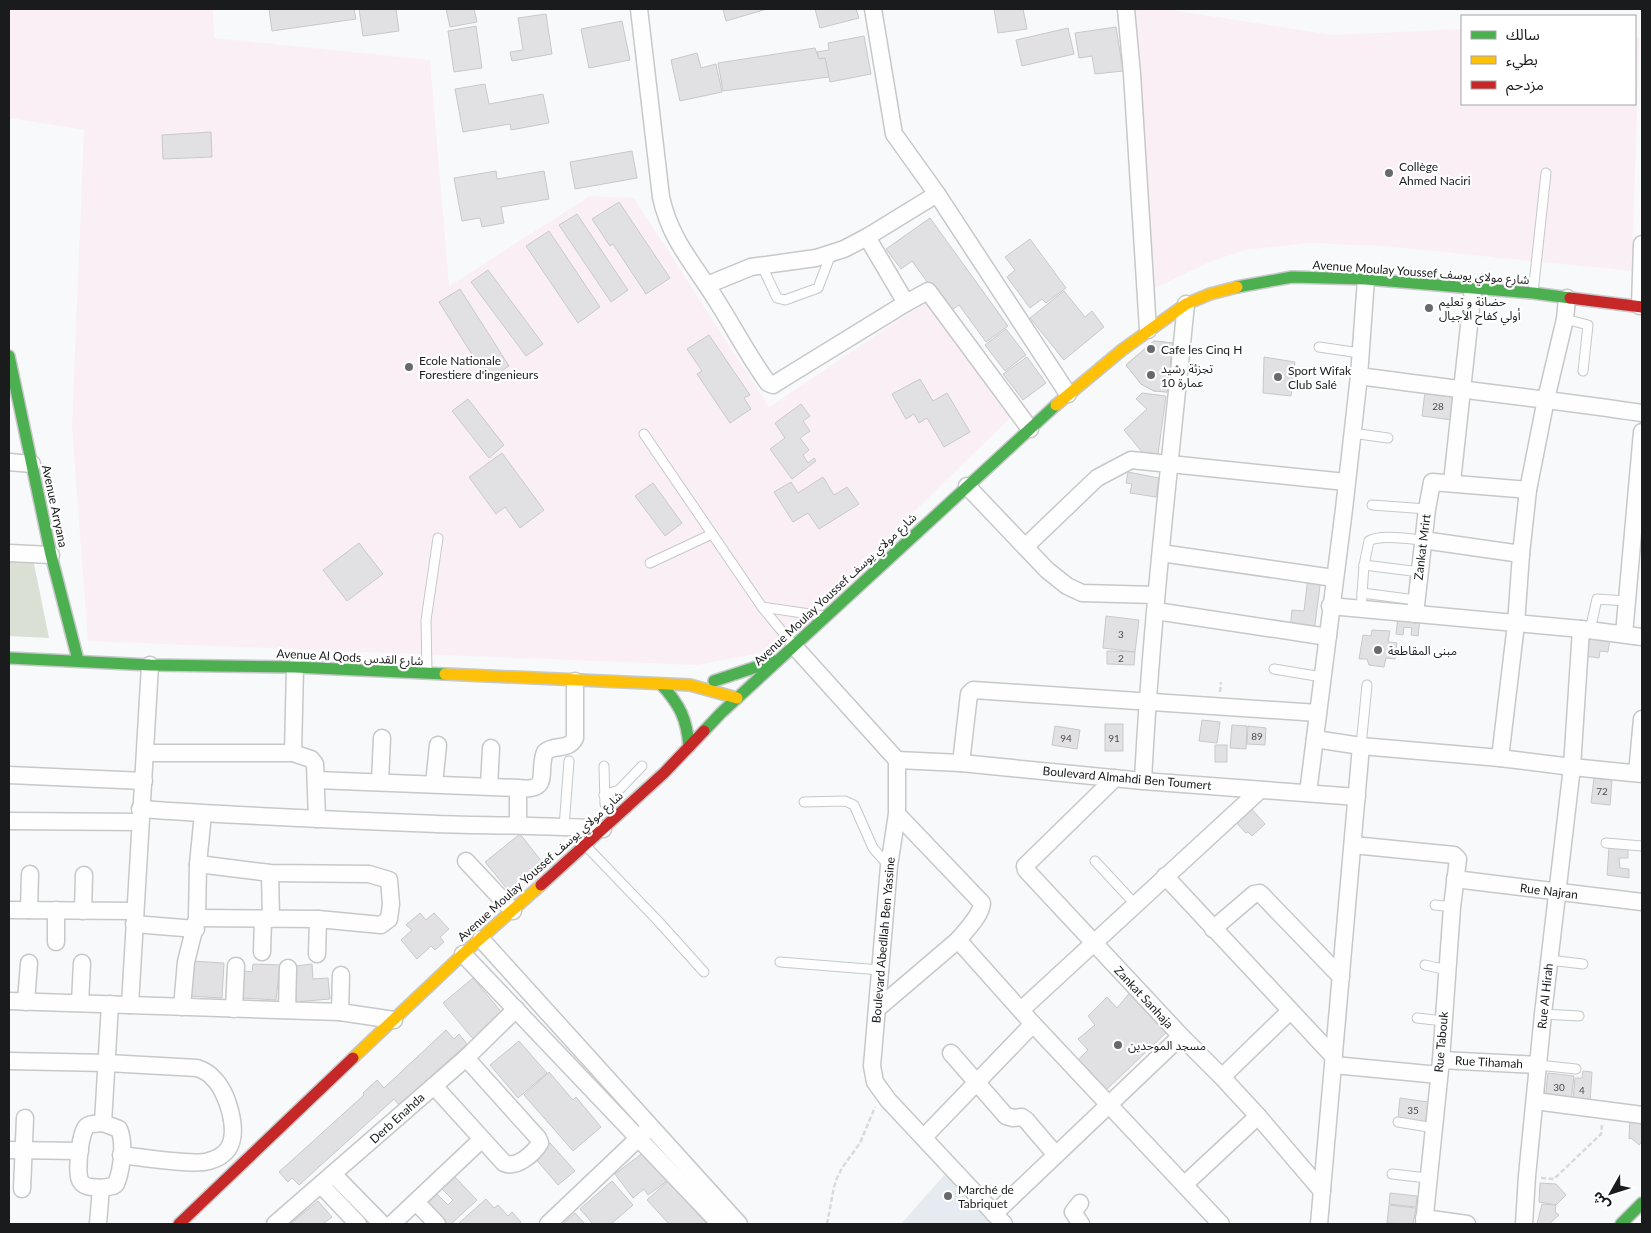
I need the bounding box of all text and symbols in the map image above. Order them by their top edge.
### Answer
legend [1461,15,1636,105]
text: سالك [1506,25,1540,43]
text: بطيء [1506,50,1538,71]
text: مزدحم [1506,75,1544,96]
place label: Collège Ahmed Naciri [1399,159,1471,188]
marker: Collège Ahmed Naciri [1383,167,1395,179]
street label: Avenue Moulay Youssef شارع مولاي يوسف [1312,257,1530,290]
place label: حضانة و تعليم أولي كفاح الأجيال [1439,294,1521,325]
marker: حضانة و تعليم أولي كفاح الأجيال [1423,302,1435,314]
place label: Cafe les Cinq H [1161,342,1242,357]
marker: Cafe les Cinq H [1145,343,1157,355]
place label: Ecole Nationale Forestiere d'ingenieurs [419,353,538,382]
marker: Ecole Nationale Forestiere d'ingenieurs [403,361,415,373]
place label: تجزئة رشيد عمارة 10 [1161,361,1214,390]
place label: Sport Wifak Club Salé [1288,363,1352,392]
marker: تجزئة رشيد عمارة 10 [1145,369,1157,381]
marker: Sport Wifak Club Salé [1272,371,1284,383]
house number: 28 [1432,400,1444,412]
street label: Avenue Arryana [39,463,71,549]
street label: Avenue Moulay Youssef شارع مولاي يوسف [750,509,921,671]
street label: Zankat Mrirt [1411,513,1434,581]
house number: 3 [1118,628,1124,640]
place label: مبنى المقاطعة [1388,643,1457,658]
marker: مبنى المقاطعة [1372,644,1384,656]
street label: Avenue Al Qods شارع القدس [276,646,424,670]
house number: 2 [1118,652,1124,664]
house number: 89 [1251,730,1263,742]
house number: 94 [1060,732,1072,744]
house number: 91 [1108,732,1120,744]
street label: Boulevard Almahdi Ben Toumert [1042,763,1213,793]
house number: 72 [1596,785,1608,797]
street label: Avenue Moulay Youssef شارع مولاي يوسف [454,788,628,946]
street label: Boulevard Abedllah Ben Yassine [868,856,898,1024]
street label: Rue Najran [1519,880,1579,902]
street label: Rue Al Hirah [1534,962,1556,1030]
street label: Zankat Sanhaja [1111,963,1177,1031]
street label: Rue Tabouk [1431,1010,1451,1073]
place label: مسجد الموحدين [1128,1038,1206,1053]
marker: مسجد الموحدين [1112,1039,1124,1051]
street label: Rue Tihamah [1455,1053,1523,1071]
house number: 30 [1553,1081,1565,1093]
house number: 4 [1579,1084,1585,1096]
street label: Derb Enahda [367,1090,427,1146]
house number: 35 [1407,1104,1419,1116]
north arrow [1586,1168,1636,1218]
place label: Marché de Tabriquet [958,1182,1014,1211]
text: ش [1588,1189,1613,1214]
marker: Marché de Tabriquet [942,1190,954,1202]

